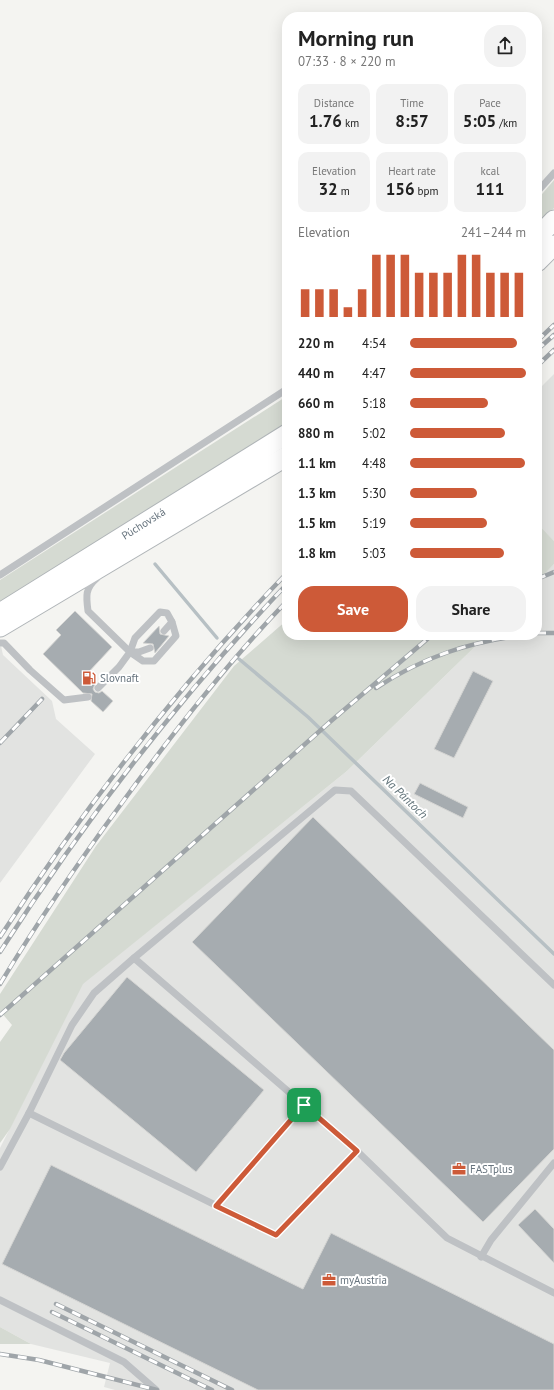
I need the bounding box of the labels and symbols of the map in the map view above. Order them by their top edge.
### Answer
street label: Púchovská [119,505,168,543]
fuel station icon: Slovnaft [81,670,97,686]
place label: Slovnaft [100,671,139,685]
water label: Na Pántoch [380,772,431,822]
pin [287,1088,321,1122]
office icon: FASTplus [451,1161,467,1177]
place label: FASTplus [470,1162,513,1176]
office icon: myAustria [321,1272,337,1288]
place label: myAustria [340,1273,387,1287]

